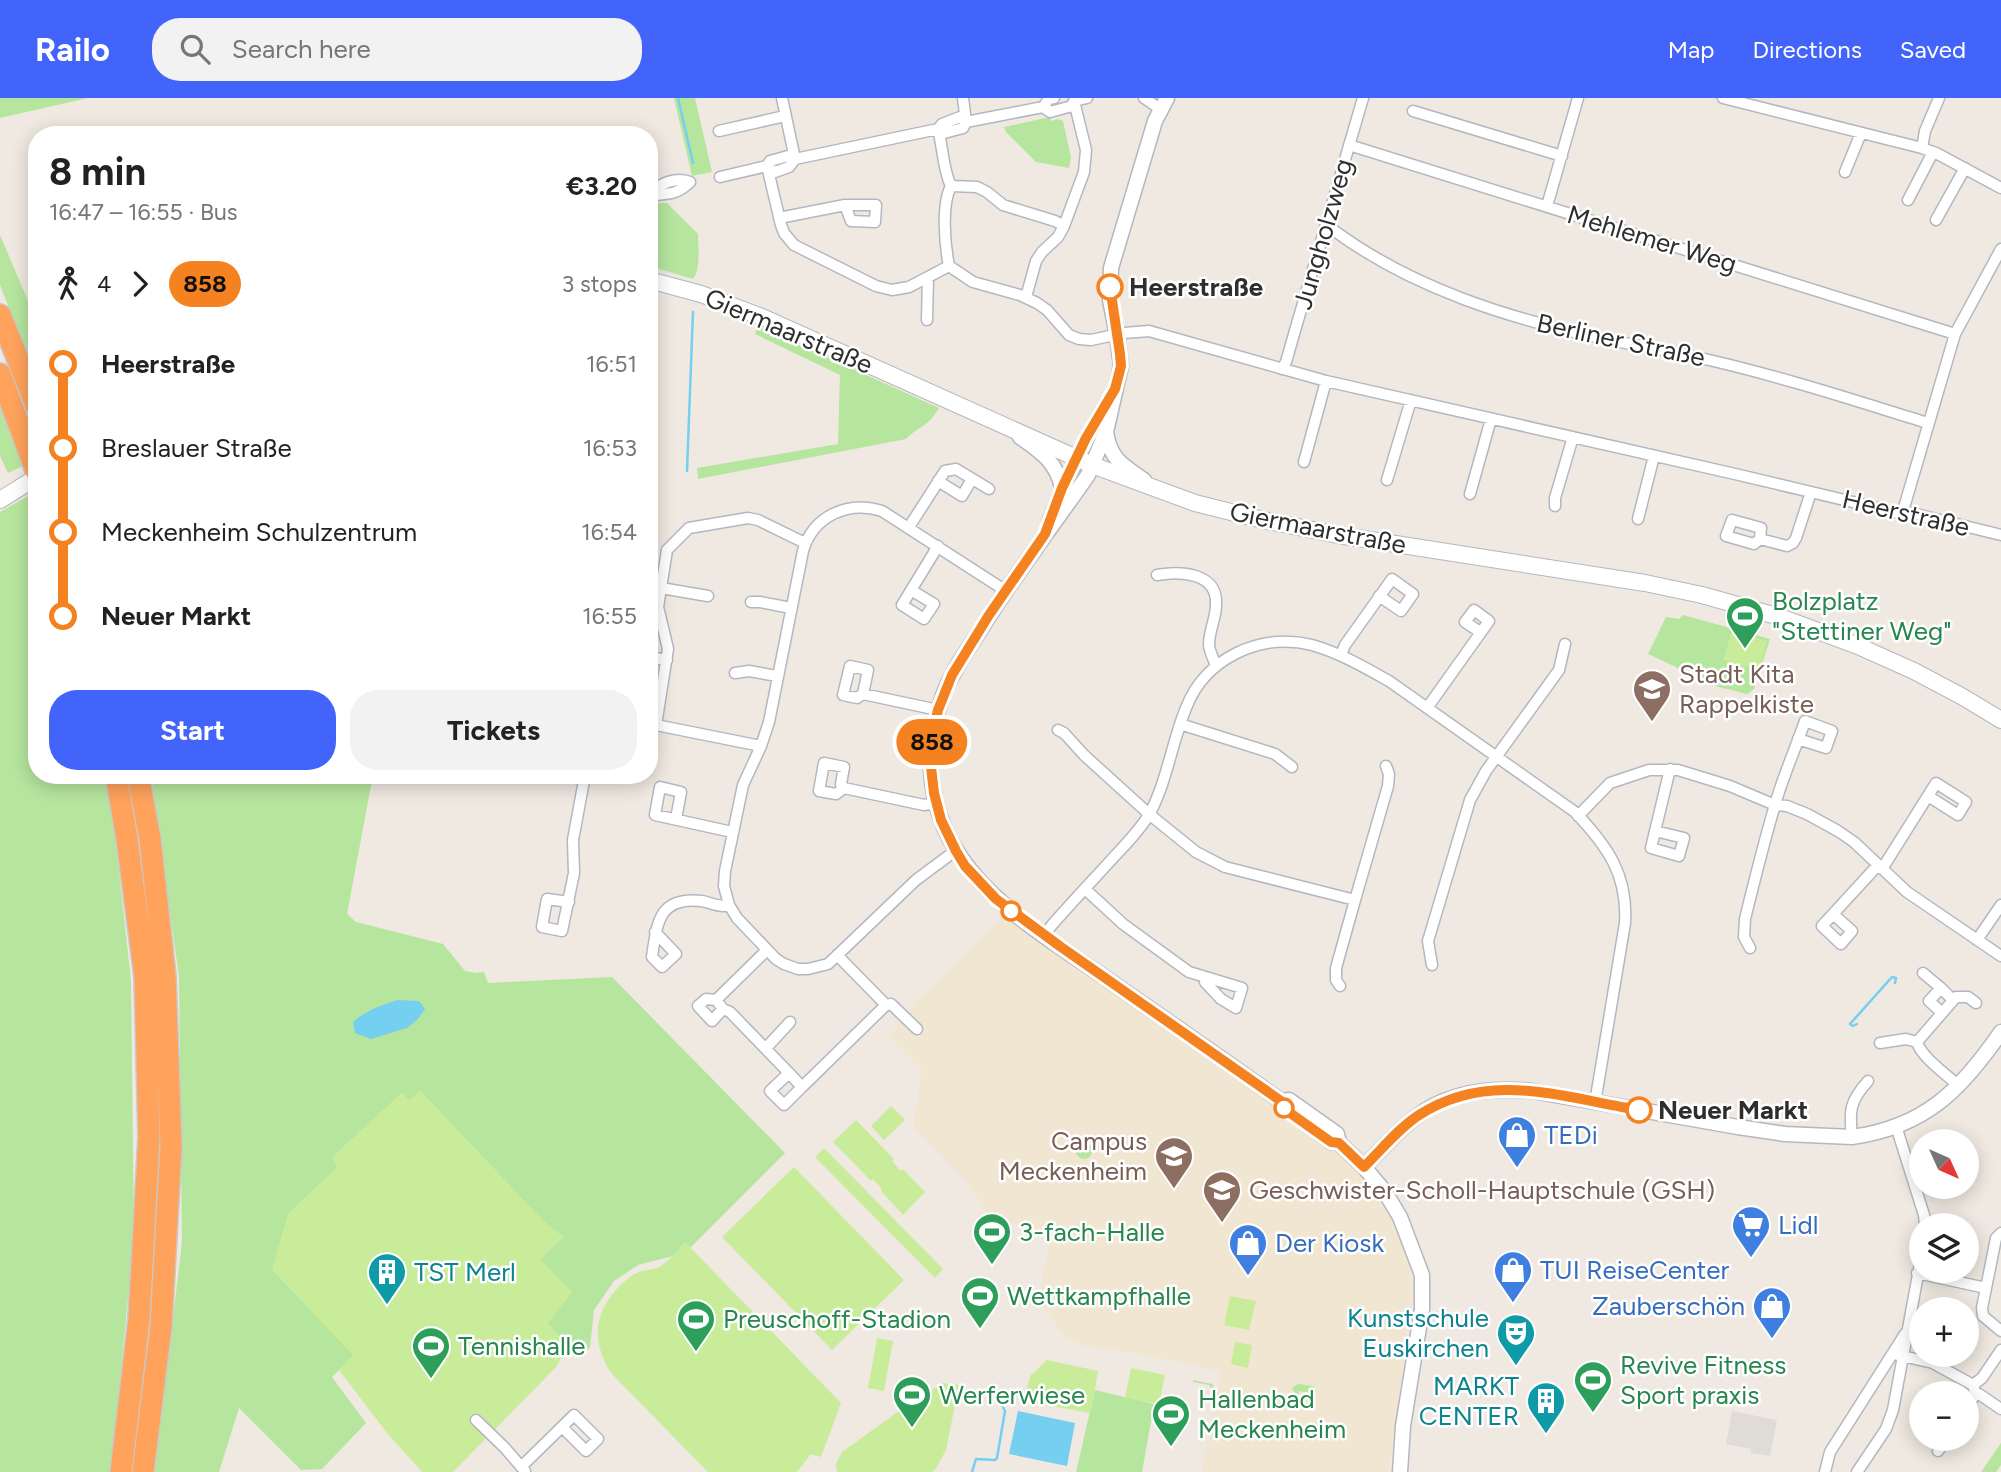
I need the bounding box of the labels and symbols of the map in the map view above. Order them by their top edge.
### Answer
street label: Jungholzweg [1286,155,1360,313]
street label: Mehlemer Weg [1563,198,1741,280]
place label: Heerstraße [1129,271,1263,303]
marker: Heerstraße [1097,274,1123,300]
street label: Giermaarstraße [700,281,878,381]
street label: Berliner Straße [1534,307,1708,373]
street label: Heerstraße [1839,483,1973,543]
street label: Giermaarstraße [1227,495,1409,561]
place label: Bolzplatz "Stettiner Weg" [1772,585,1952,647]
sports icon: Bolzplatz "Stettiner Weg" [1724,595,1766,650]
place label: Stadt Kita Rappelkiste [1679,658,1814,720]
school or university icon: Stadt Kita Rappelkiste [1631,668,1673,723]
line badge: 858 [892,719,972,765]
unlabelled marker [1001,901,1021,921]
place label: Neuer Markt [1658,1094,1808,1126]
marker: Neuer Markt [1626,1097,1652,1123]
unlabelled marker [1274,1098,1294,1118]
shop icon: TEDi [1496,1114,1538,1169]
place label: TEDi [1544,1119,1598,1151]
place label: Campus Meckenheim [999,1125,1147,1187]
north arrow [1909,1129,1979,1199]
school or university icon: Campus Meckenheim [1153,1135,1195,1190]
school or university icon: Geschwister-Scholl-Hauptschule (GSH) [1201,1169,1243,1224]
place label: Geschwister-Scholl-Hauptschule (GSH) [1249,1174,1715,1206]
supermarket icon: Lidl [1730,1204,1772,1259]
place label: Lidl [1778,1209,1819,1241]
sports icon: 3-fach-Halle [971,1211,1013,1266]
place label: 3-fach-Halle [1019,1216,1165,1248]
shop icon: Der Kiosk [1227,1222,1269,1277]
place label: Der Kiosk [1275,1227,1384,1259]
shop icon: TUI ReiseCenter [1492,1249,1534,1304]
building icon: TST Merl [366,1251,408,1306]
place label: TUI ReiseCenter [1540,1254,1729,1286]
place label: TST Merl [414,1256,516,1288]
sports icon: Wettkampfhalle [959,1275,1001,1330]
place label: Wettkampfhalle [1007,1280,1191,1312]
shop icon: Zauberschön [1751,1285,1793,1340]
place label: Zauberschön [1592,1290,1745,1322]
sports icon: Preuschoff-Stadion [675,1298,717,1353]
place label: Kunstschule Euskirchen [1347,1302,1489,1364]
place label: Preuschoff-Stadion [723,1303,951,1335]
theatre icon: Kunstschule Euskirchen [1495,1312,1537,1367]
sports icon: Tennishalle [410,1325,452,1380]
place label: Tennishalle [458,1330,586,1362]
place label: Revive Fitness Sport praxis [1620,1349,1786,1411]
sports icon: Revive Fitness Sport praxis [1572,1359,1614,1414]
place label: MARKT CENTER [1419,1370,1520,1432]
sports icon: Werferwiese [891,1374,933,1429]
place label: Werferwiese [939,1379,1085,1411]
building icon: MARKT CENTER [1525,1380,1567,1435]
place label: Hallenbad Meckenheim [1198,1383,1346,1445]
sports icon: Hallenbad Meckenheim [1150,1393,1192,1448]

